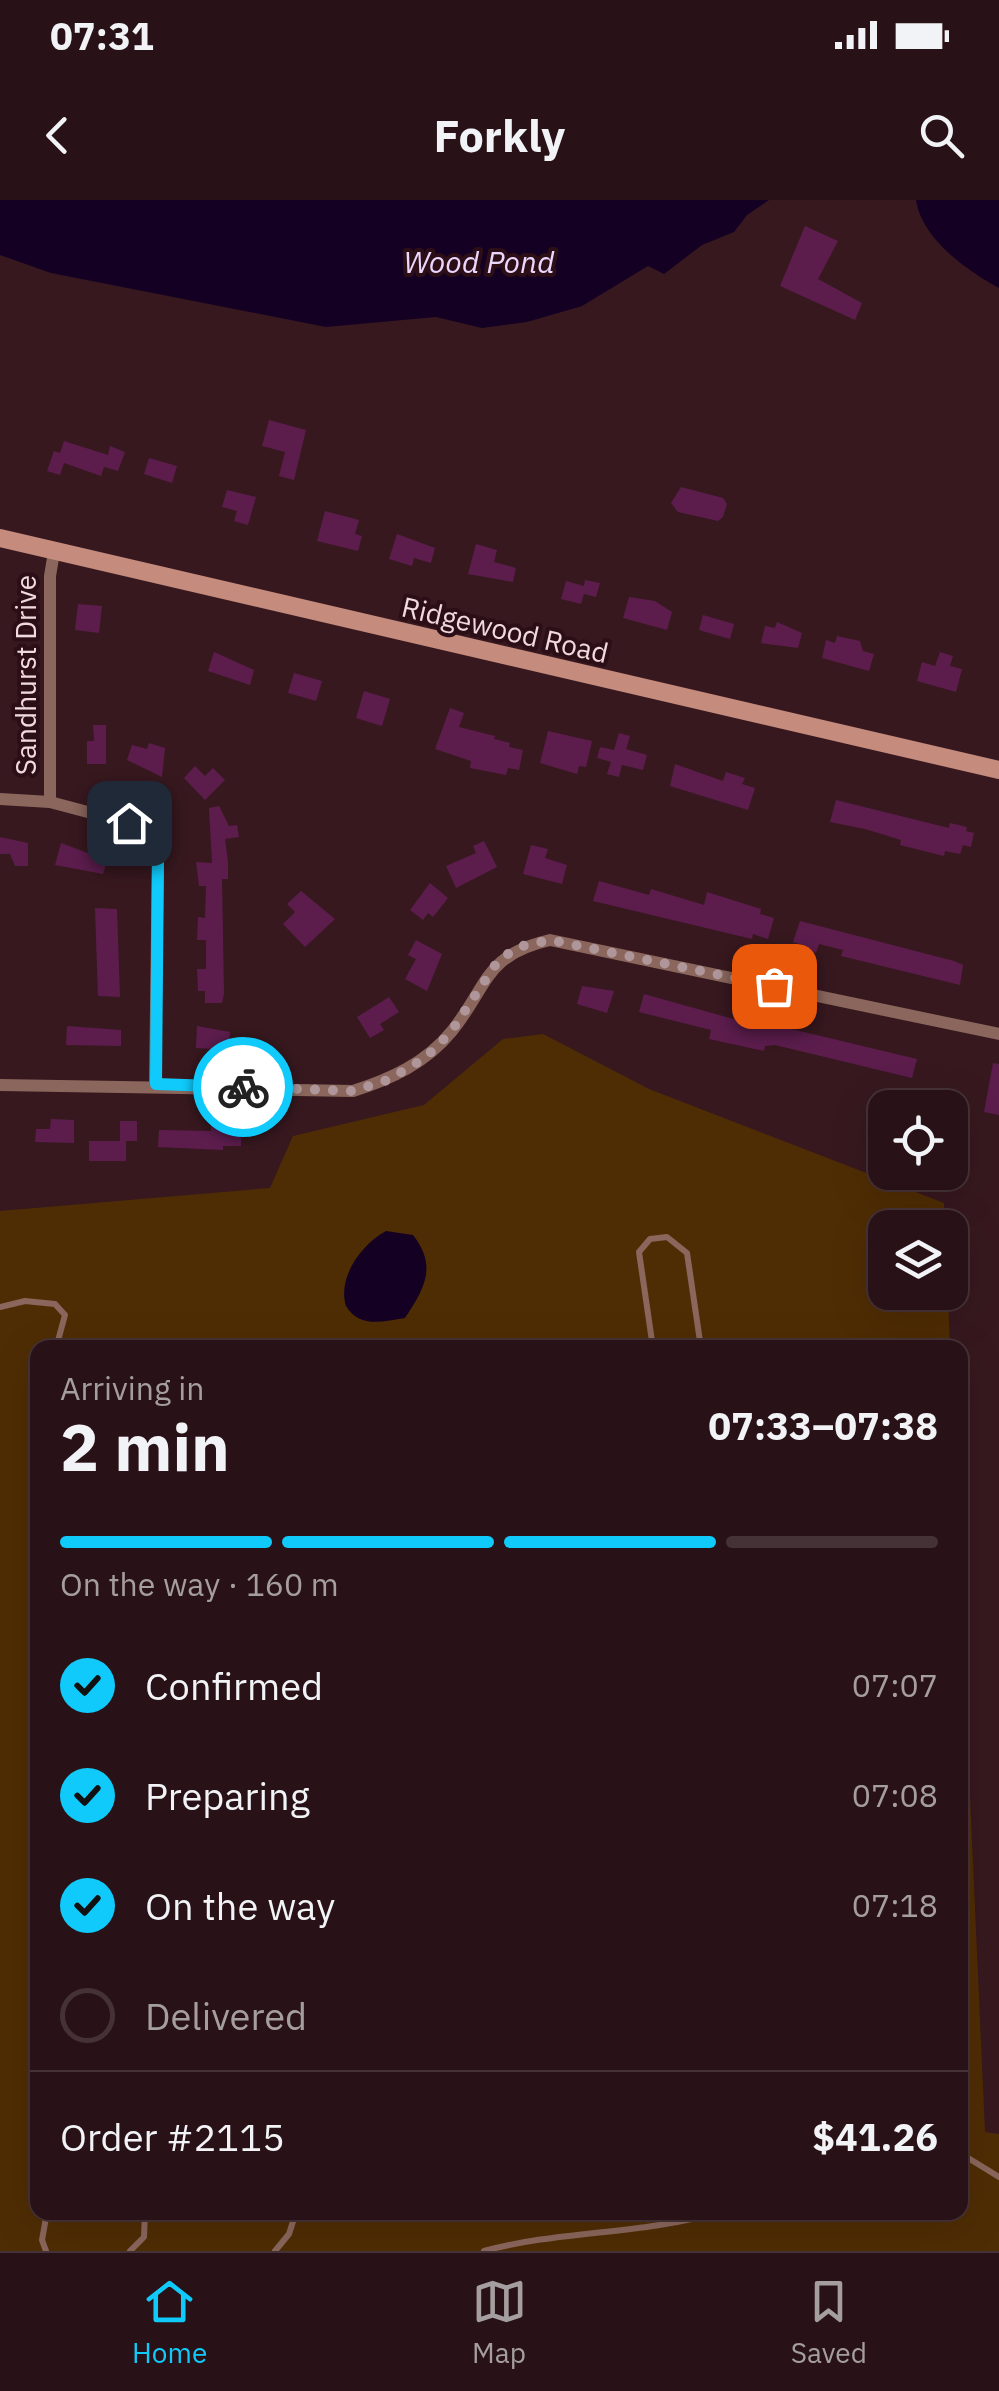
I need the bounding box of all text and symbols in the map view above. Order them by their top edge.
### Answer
text: 07:31 [50,11,154,60]
text: Forkly [434,106,565,164]
icon: back [30,108,85,163]
icon: search [914,108,969,163]
water label: Wood Pond [403,242,555,281]
street label: Sandhurst Drive [7,575,44,775]
street label: Ridgewood Road [398,588,612,671]
pin [87,781,172,866]
icon: home [102,796,157,851]
pin [732,944,817,1029]
icon: bag [747,959,802,1014]
courier [193,1037,293,1137]
icon: bike [216,1060,271,1115]
map controls [868,1090,968,1310]
button: locate [868,1090,968,1190]
button: layers [868,1210,968,1310]
text: Arriving in [60,1367,205,1409]
text: 07:33–07:38 [708,1401,938,1450]
text: 2 min [60,1404,230,1489]
text: On the way · 160 m [60,1563,339,1605]
icon: check [60,1658,115,1713]
text: Confirmed [145,1661,323,1710]
text: 07:07 [852,1664,938,1706]
icon: check [60,1768,115,1823]
text: Preparing [145,1771,310,1820]
text: 07:08 [852,1774,938,1816]
icon: check [60,1878,115,1933]
text: On the way [145,1881,335,1930]
text: 07:18 [852,1884,938,1926]
text: Delivered [145,1991,307,2040]
text: Order #2115 [60,2112,285,2161]
text: $41.26 [812,2112,938,2161]
tab: Home [132,2274,207,2371]
tab: Map [472,2274,527,2371]
tab: Saved [791,2274,867,2371]

